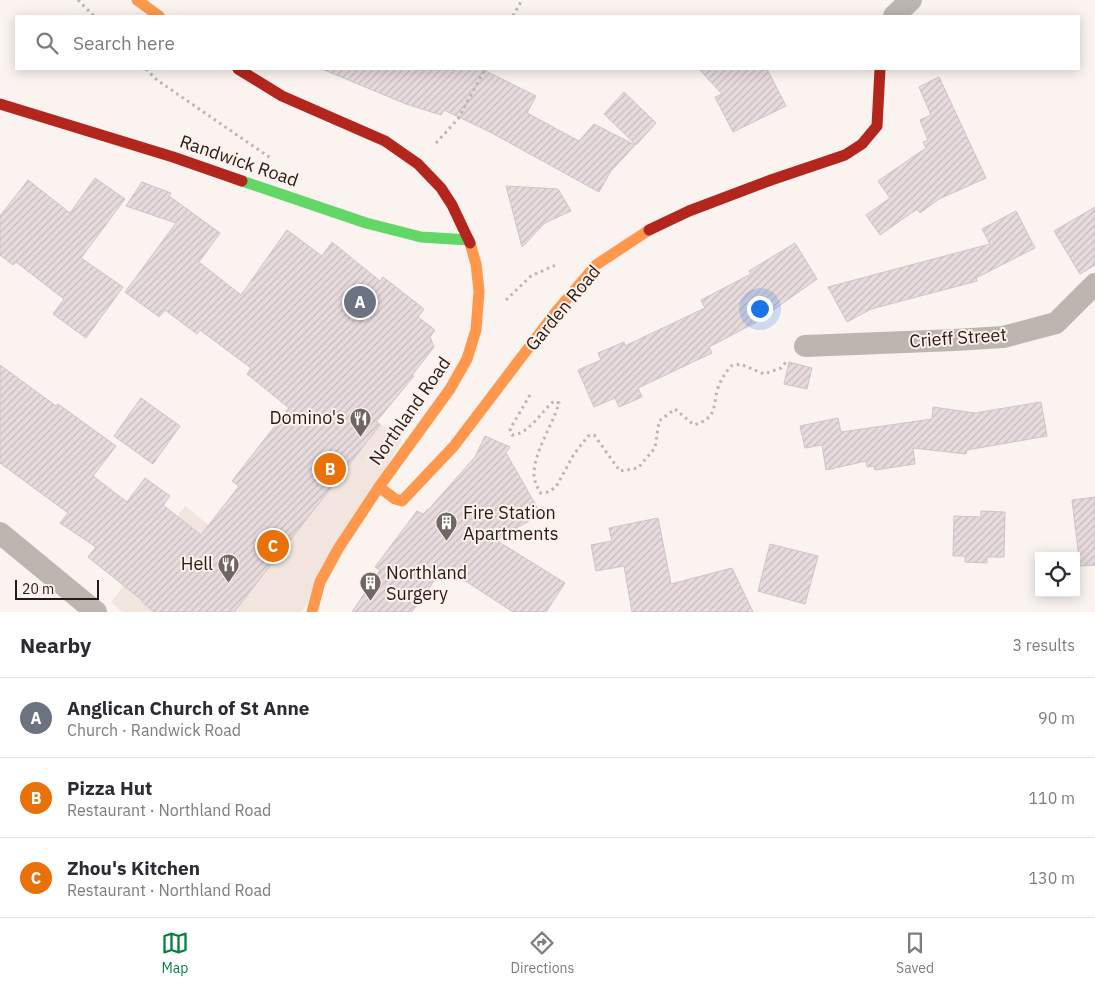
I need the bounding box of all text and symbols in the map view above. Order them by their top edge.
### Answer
search box [15,15,1080,70]
icon: search [33,29,61,57]
text: Search here [73,31,175,55]
street label: Randwick Road [177,129,302,192]
street label: Garden Road [520,260,605,355]
pin: A [344,283,376,321]
your location [747,296,773,322]
street label: Crieff Street [909,323,1007,352]
street label: Northland Road [364,352,455,469]
place label: Domino's [270,406,345,429]
restaurant icon: Domino's [349,406,373,437]
pin: B [314,450,346,488]
place label: Fire Station Apartments [463,501,559,545]
building icon: Fire Station Apartments [435,511,459,542]
pin: C [257,527,289,565]
place label: Hell [181,552,213,575]
restaurant icon: Hell [217,552,241,583]
map controls [1035,552,1080,597]
button: locate [1035,552,1080,597]
place label: Northland Surgery [386,561,467,605]
building icon: Northland Surgery [358,571,382,602]
scale bar [15,577,99,600]
text: 20 m [22,580,54,598]
text: Nearby [20,631,91,659]
text: 3 results [1012,635,1075,655]
text: Anglican Church of St Anne [67,696,310,720]
text: A [31,708,41,728]
text: 90 m [1038,708,1075,728]
text: Church · Randwick Road [67,720,241,740]
text: Pizza Hut [67,776,152,800]
text: B [31,788,41,808]
text: 110 m [1028,788,1075,808]
text: Restaurant · Northland Road [67,800,271,820]
text: Zhou's Kitchen [67,856,200,880]
text: C [31,868,41,888]
text: 130 m [1028,868,1075,888]
text: Restaurant · Northland Road [67,880,271,900]
tab: Map [161,929,189,977]
tab: Directions [511,929,574,977]
tab: Saved [896,929,934,977]

